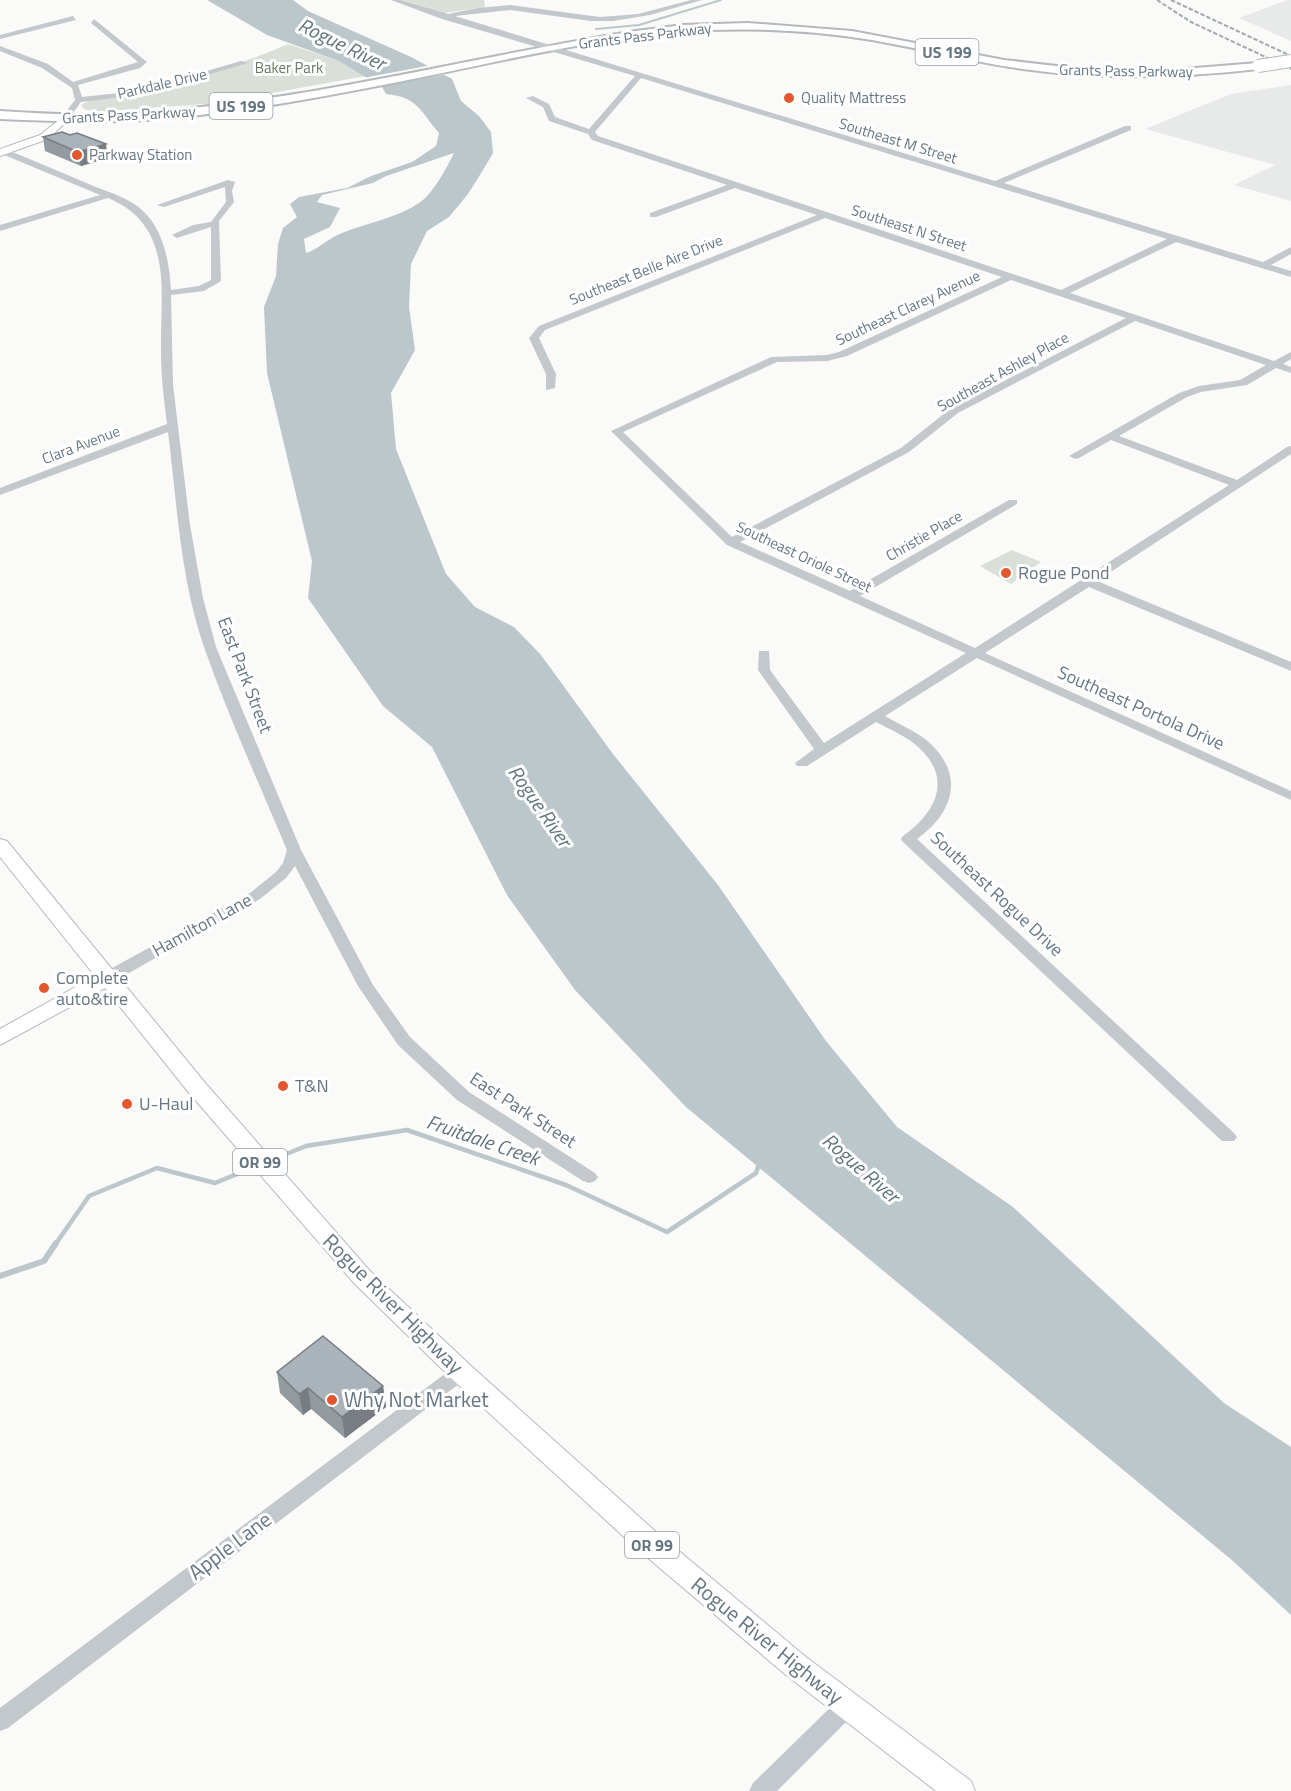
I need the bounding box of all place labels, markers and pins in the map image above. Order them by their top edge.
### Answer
place label: Quality Mattress [801,86,906,109]
marker: Quality Mattress [782,91,796,105]
place label: Parkway Station [89,143,192,166]
marker: Parkway Station [70,148,84,162]
place label: Rogue Pond [1018,559,1110,586]
marker: Rogue Pond [999,566,1013,580]
place label: Complete auto&tire [56,964,128,1012]
marker: Complete auto&tire [37,981,51,995]
place label: T&N [295,1072,329,1099]
marker: T&N [276,1079,290,1093]
place label: U-Haul [139,1090,193,1117]
marker: U-Haul [120,1097,134,1111]
place label: Why Not Market [344,1383,489,1415]
marker: Why Not Market [325,1393,339,1407]

